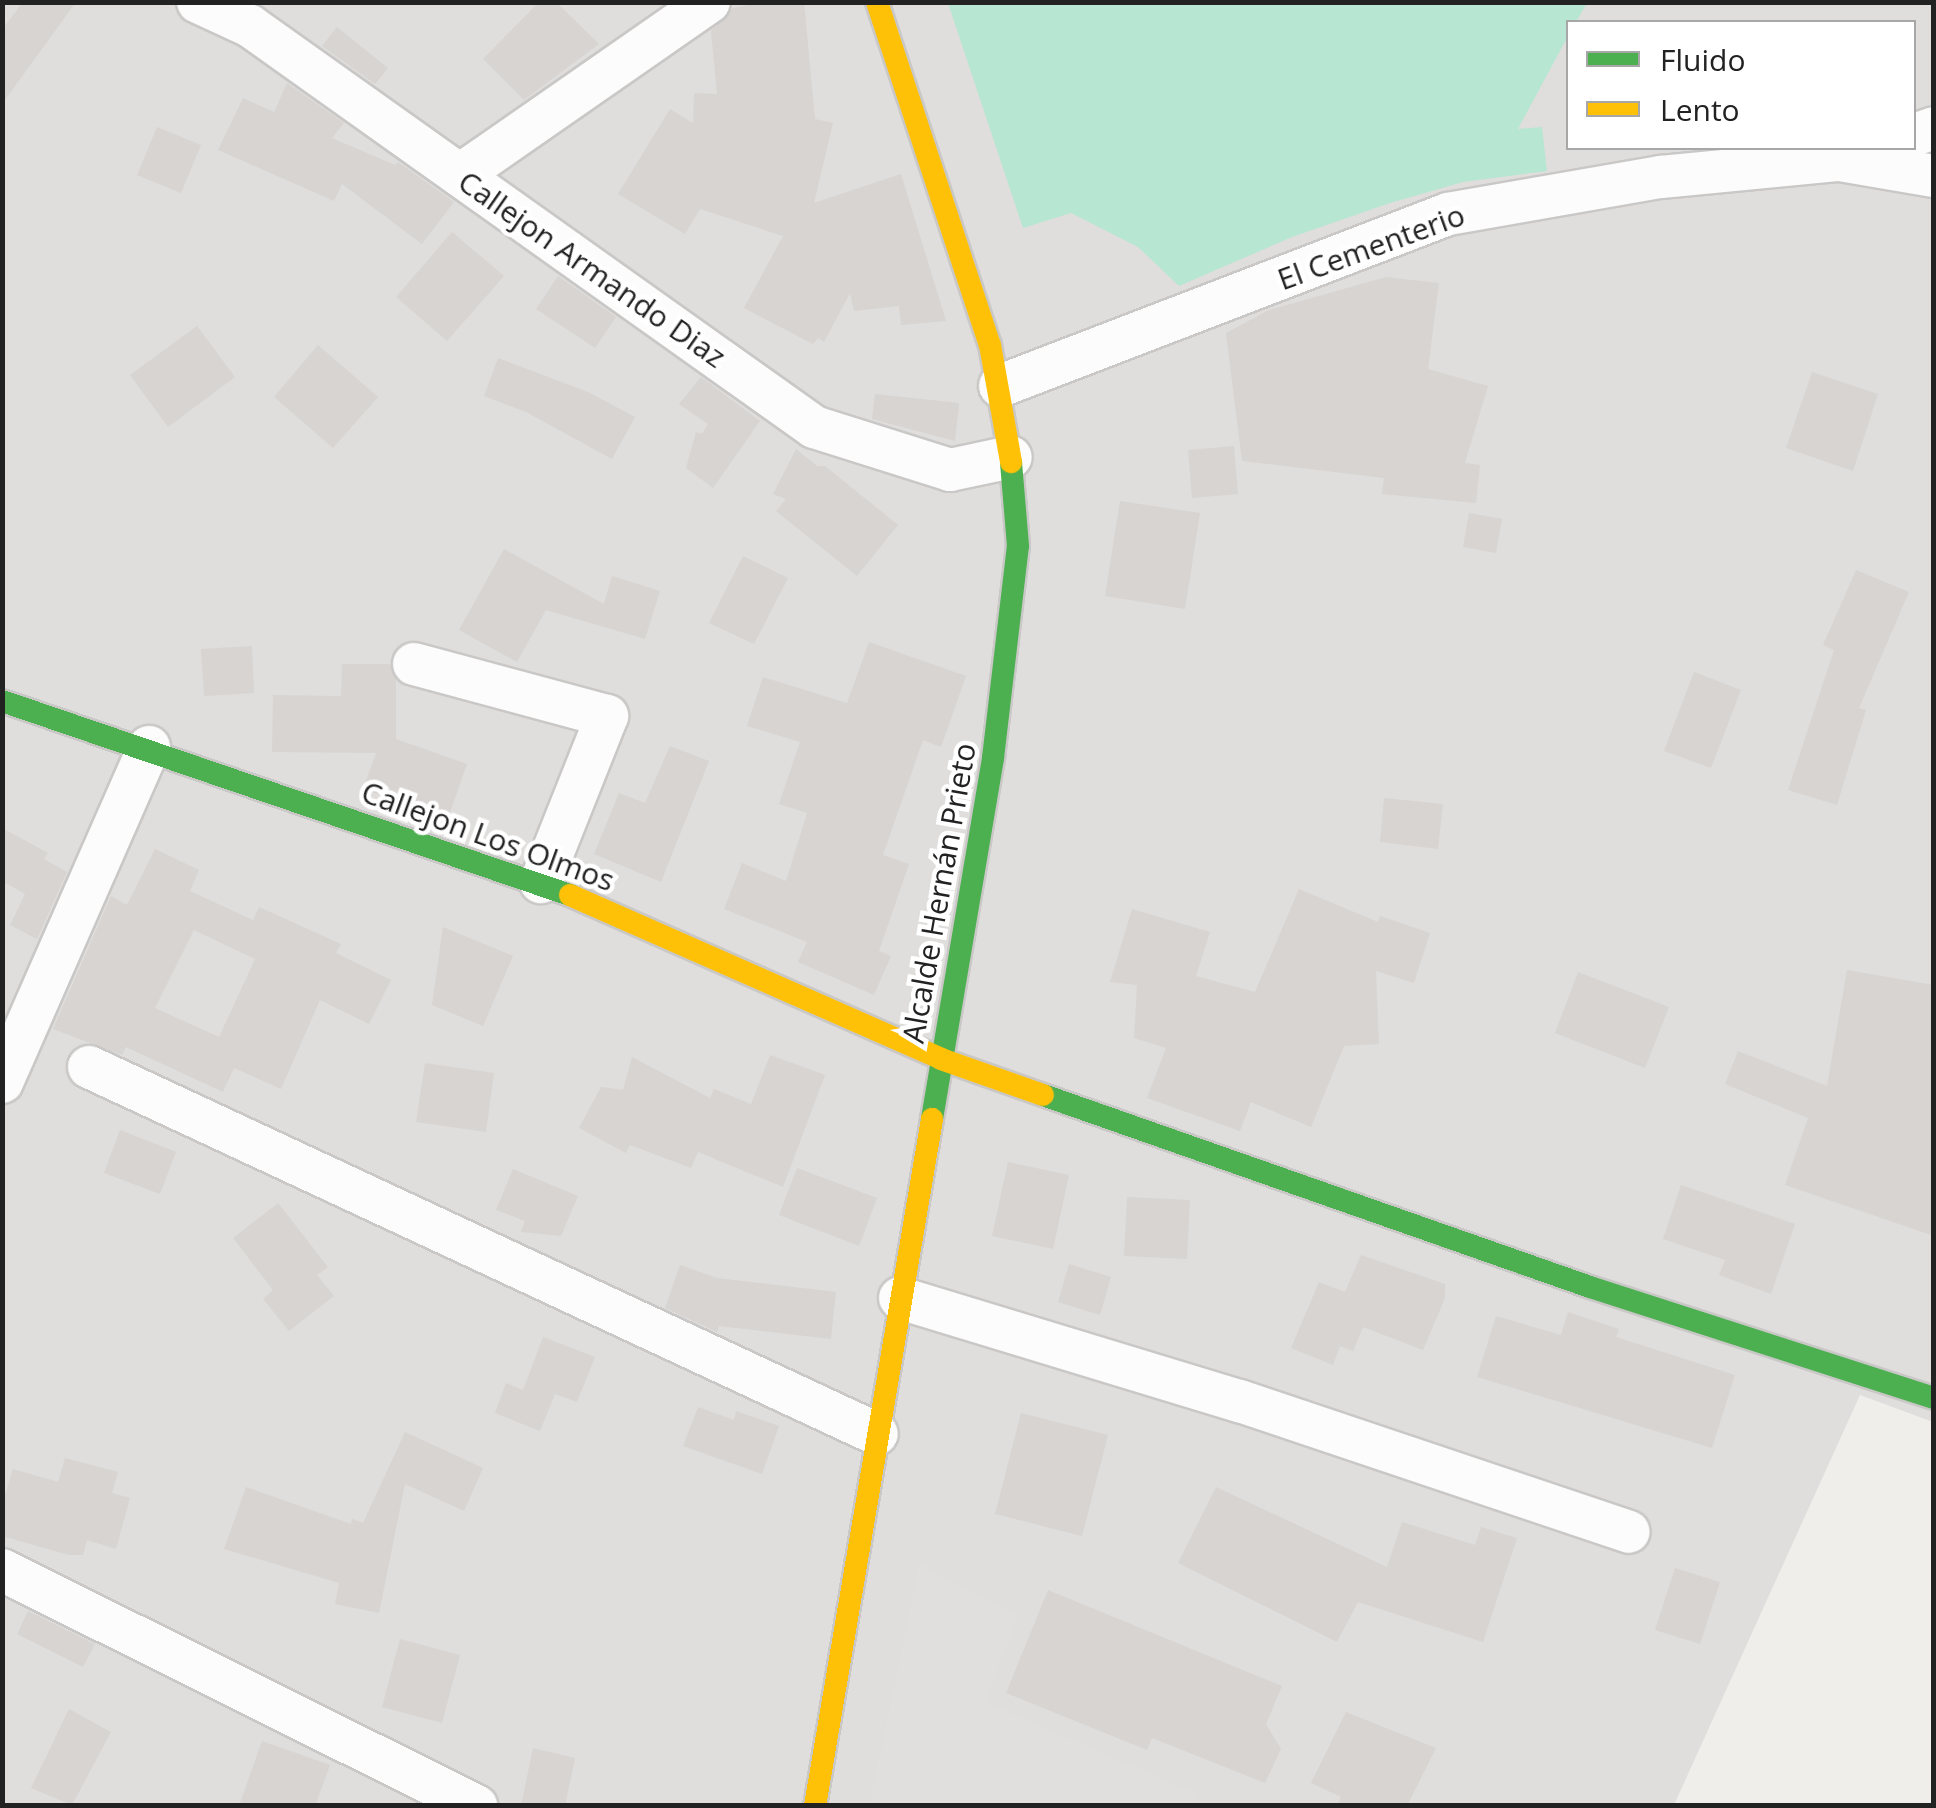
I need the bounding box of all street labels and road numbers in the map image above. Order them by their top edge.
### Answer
street label: Callejon Armando Diaz [452,163,732,375]
street label: El Cementerio [1273,197,1469,297]
street label: Alcalde Hernán Prieto [895,740,983,1046]
street label: Callejon Los Olmos [357,774,619,898]

